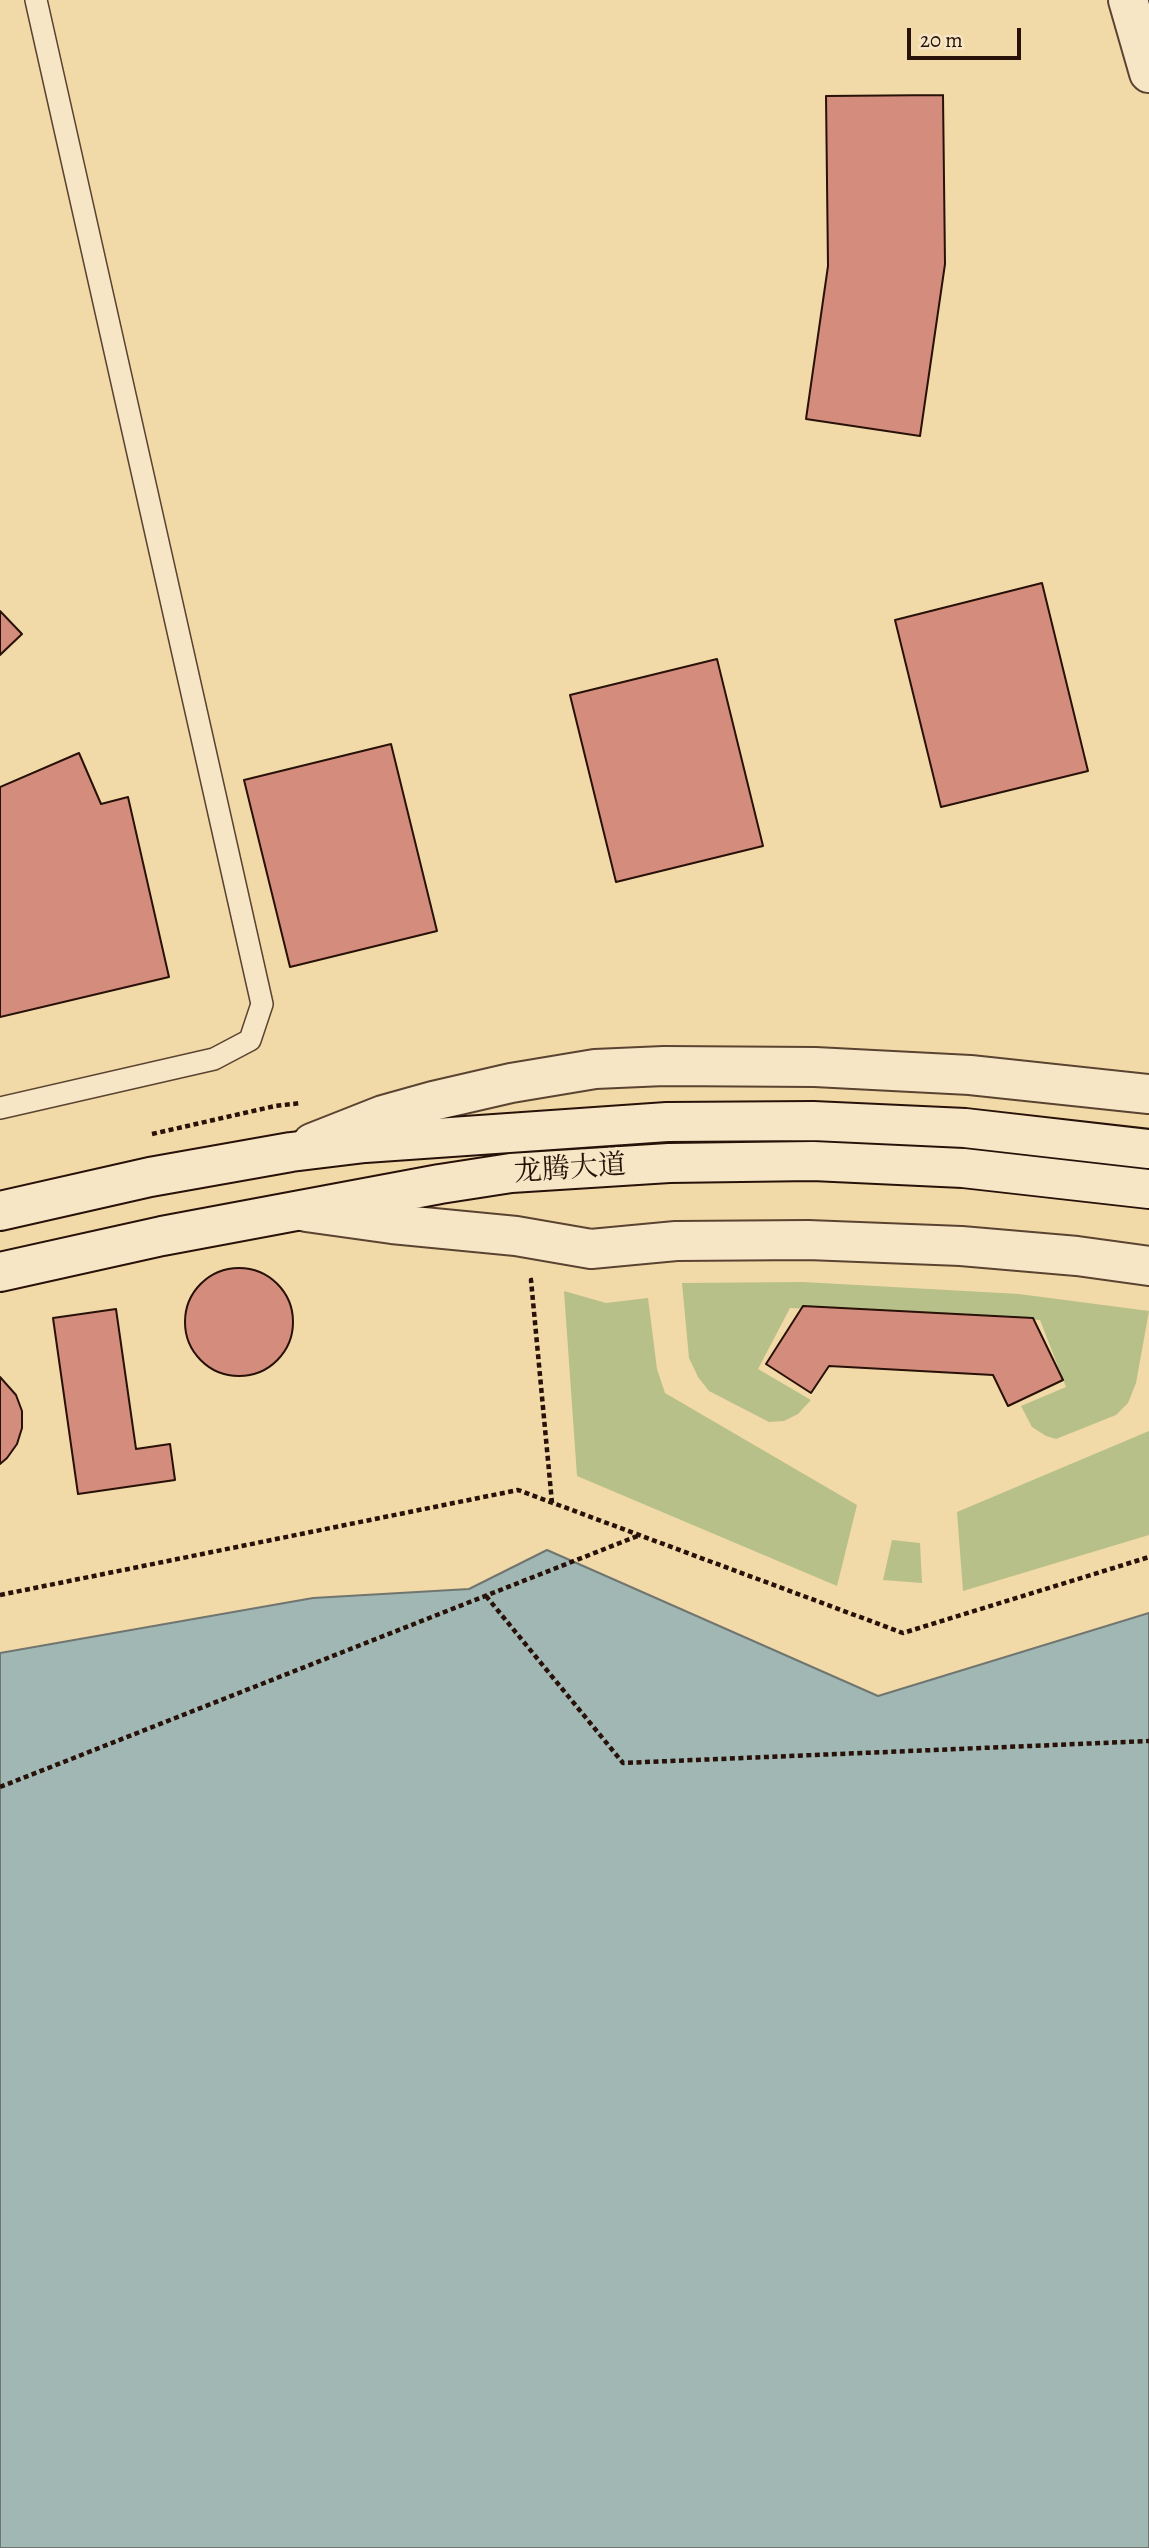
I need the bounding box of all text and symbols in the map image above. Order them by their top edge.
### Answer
scale bar [911,14,1025,58]
text: 20 m [920,26,963,54]
street label: 龙腾大道 [513,1149,627,1191]

